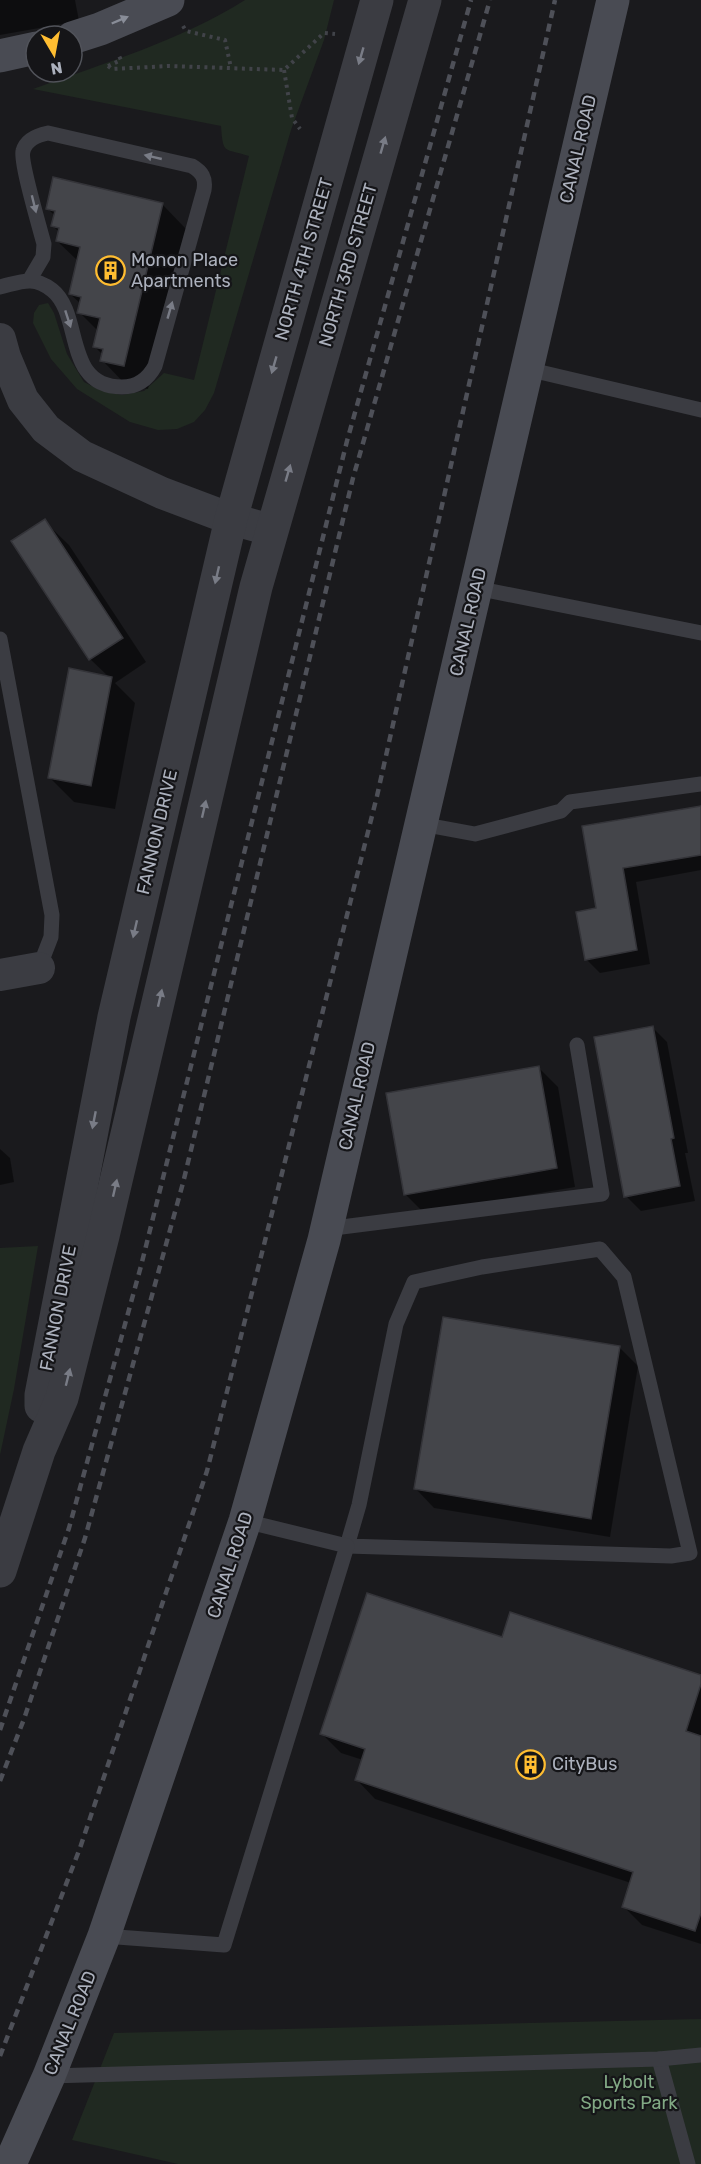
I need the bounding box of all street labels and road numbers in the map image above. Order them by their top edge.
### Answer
street label: CANAL ROAD [555,93,601,205]
street label: NORTH 4TH STREET [270,175,338,343]
street label: NORTH 3RD STREET [314,181,382,349]
street label: CANAL ROAD [445,566,491,678]
street label: FANNON DRIVE [132,767,182,897]
street label: CANAL ROAD [334,1040,380,1152]
street label: FANNON DRIVE [35,1243,81,1373]
street label: CANAL ROAD [202,1509,258,1621]
street label: CANAL ROAD [39,1968,101,2078]

